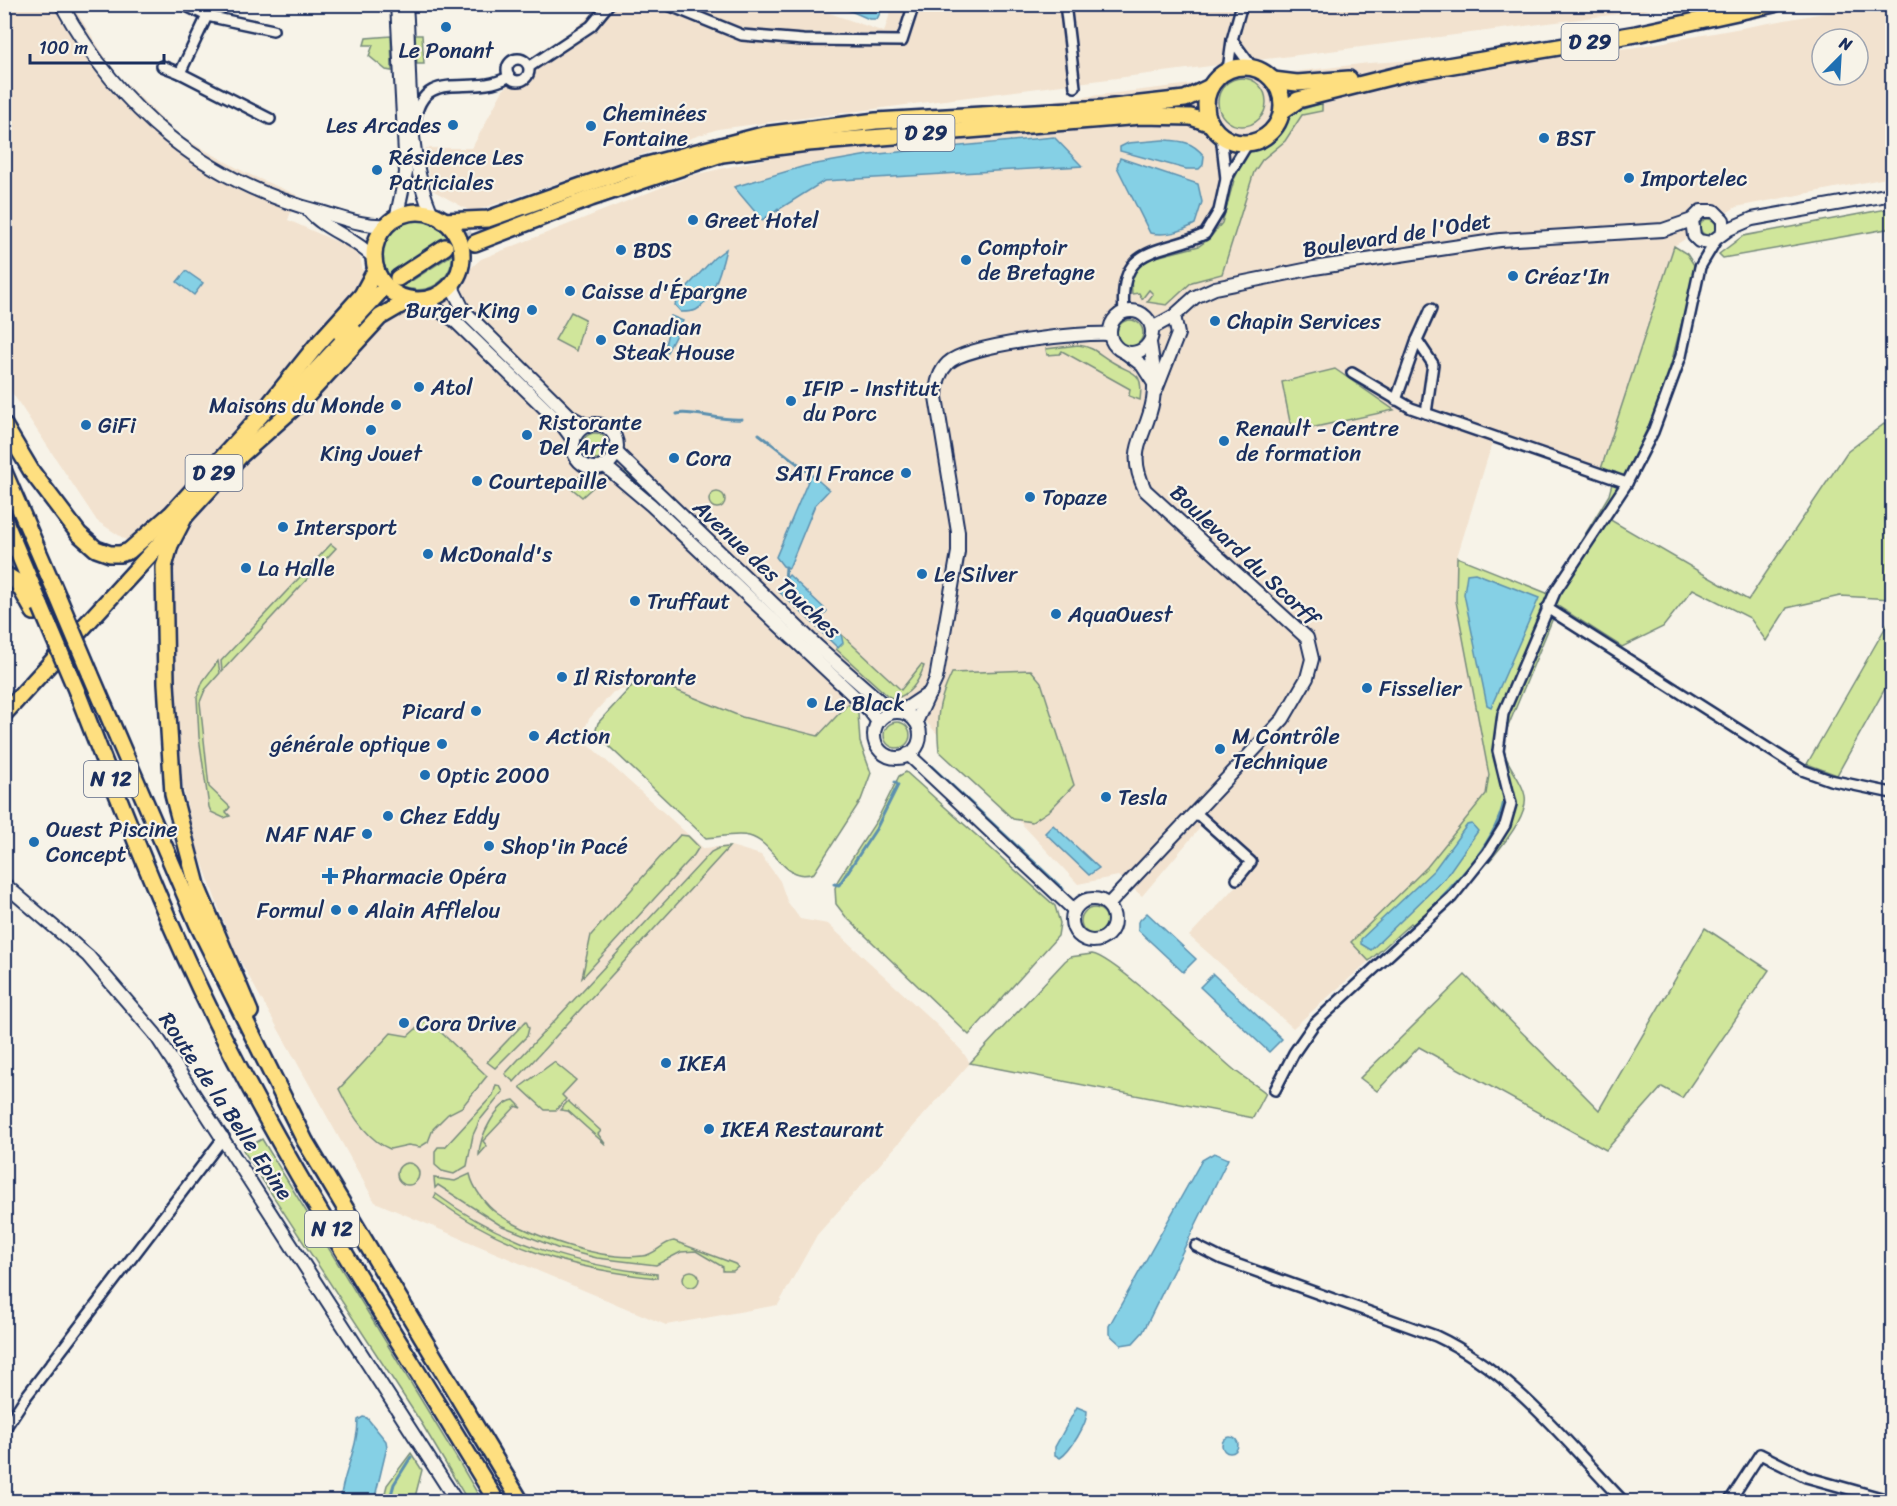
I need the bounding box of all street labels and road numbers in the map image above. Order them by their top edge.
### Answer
road number: D 29 [1562,24,1618,60]
road number: D 29 [898,115,954,151]
street label: Boulevard de l'Odet [1300,201,1495,269]
road number: D 29 [186,455,242,491]
street label: Boulevard du Scorff [1161,474,1332,638]
street label: Avenue des Touches [683,489,851,649]
road number: N 12 [84,761,138,797]
street label: Route de la Belle Epine [148,1004,304,1209]
road number: N 12 [305,1211,359,1247]

